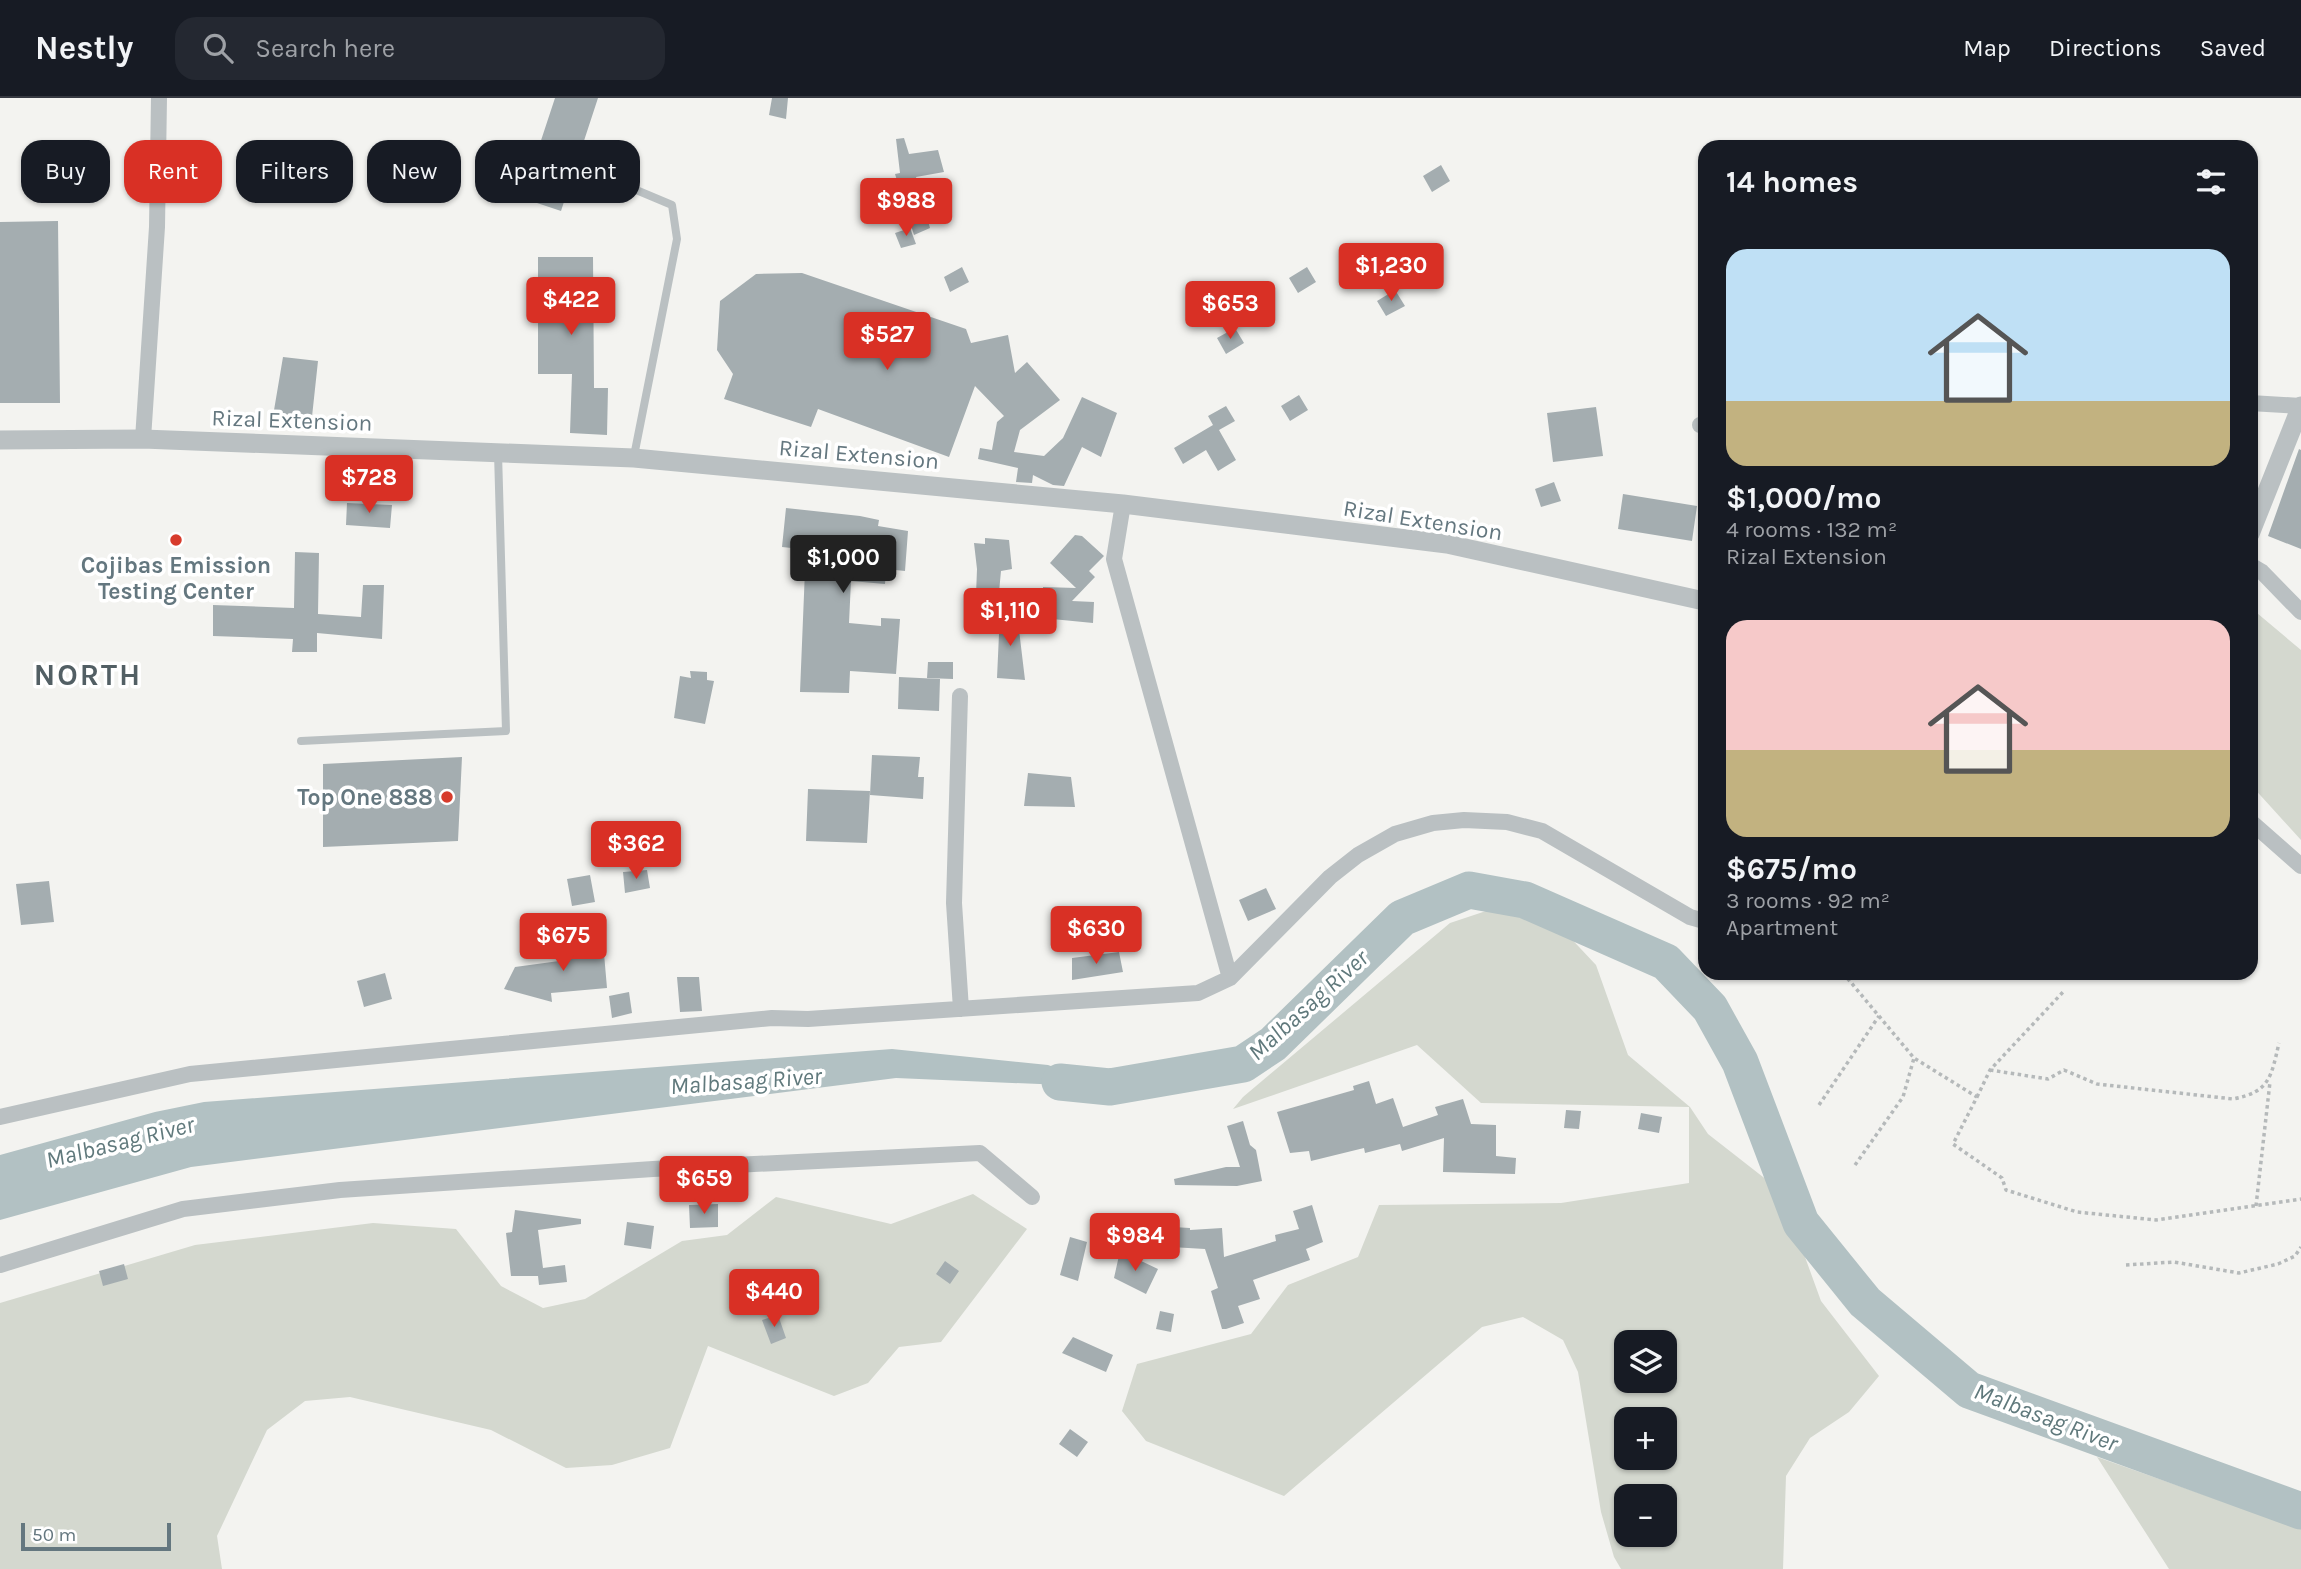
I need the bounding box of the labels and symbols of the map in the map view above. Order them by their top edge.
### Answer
pin: $988 [865,178,947,238]
pin: $1,230 [1334,244,1448,303]
pin: $422 [530,278,612,337]
pin: $653 [1189,282,1271,341]
pin: $527 [846,313,928,372]
street label: Rizal Extension [211,404,373,437]
street label: Rizal Extension [778,434,940,475]
pin: $728 [328,456,410,515]
street label: Rizal Extension [1341,495,1504,546]
marker: Cojibas Emission Testing Center [168,532,184,548]
pin: $1,000 [786,536,900,595]
place label: Cojibas Emission Testing Center [81,552,271,605]
pin: $1,110 [953,588,1067,648]
district label: NORTH [34,657,142,693]
place label: Top One 888 [297,784,433,811]
marker: Top One 888 [439,789,455,805]
pin: $362 [595,822,677,881]
pin: $630 [1055,906,1137,966]
pin: $675 [522,914,604,973]
water label: Malbasag River [1242,943,1374,1066]
water label: Malbasag River [669,1062,823,1100]
water label: Malbasag River [43,1110,198,1174]
pin: $659 [663,1156,745,1216]
pin: $984 [1094,1214,1176,1273]
pin: $440 [733,1270,815,1329]
water label: Malbasag River [1970,1377,2123,1458]
scale bar [21,1520,172,1552]

